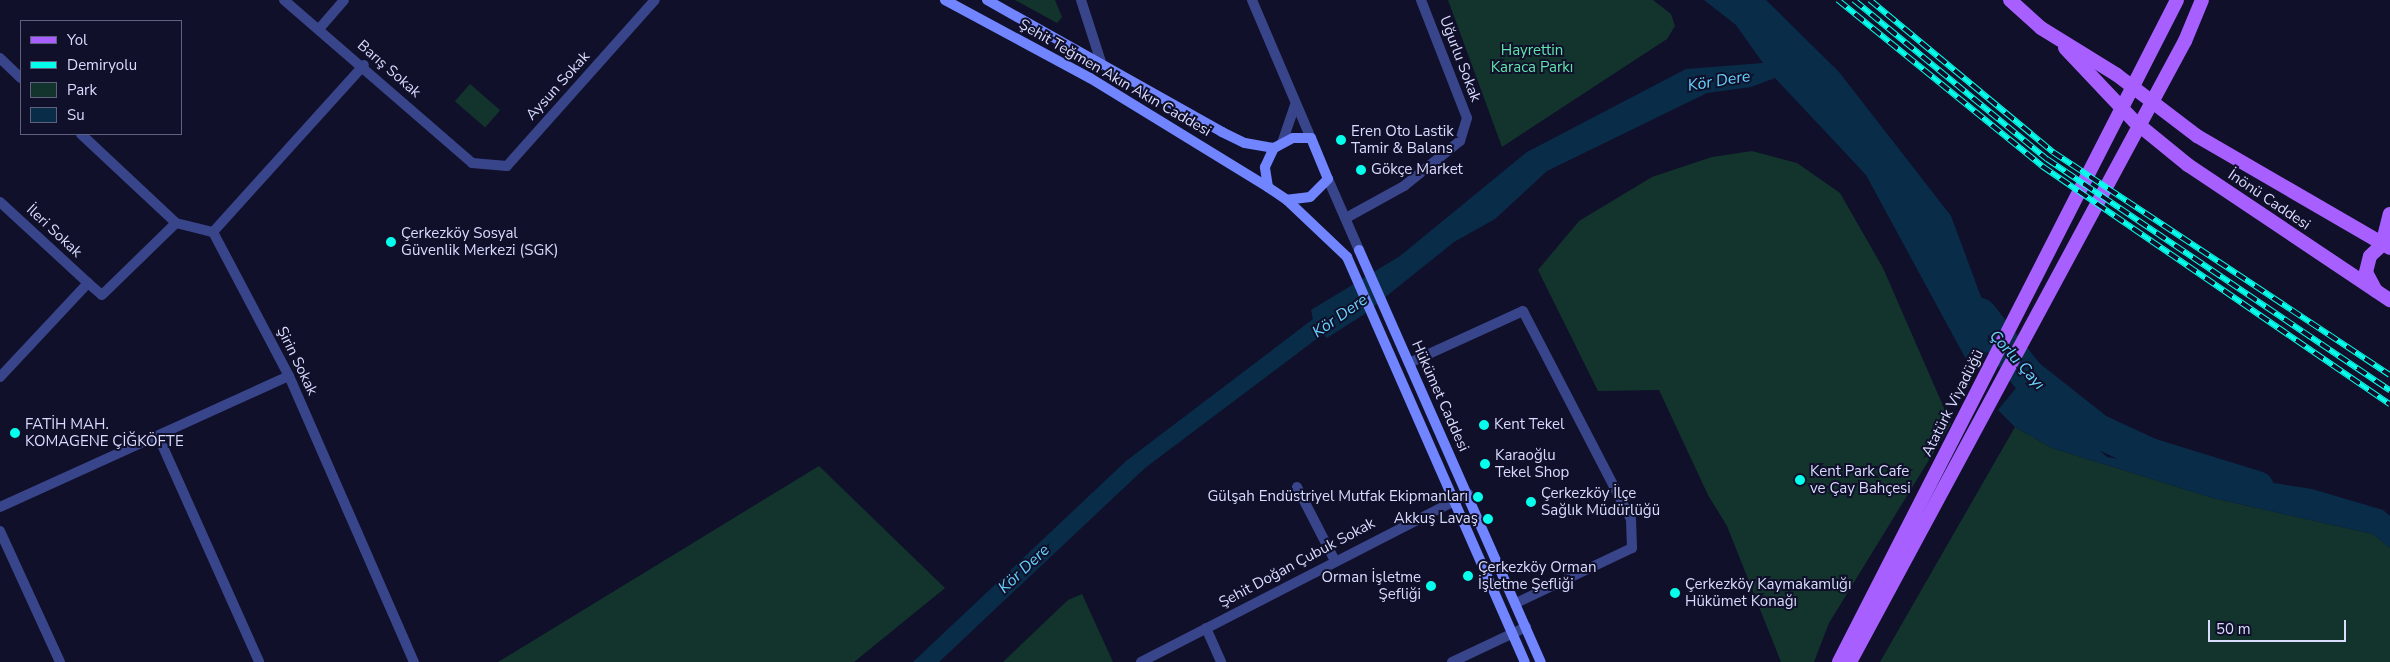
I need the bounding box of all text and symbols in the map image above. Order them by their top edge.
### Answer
street label: Uğurlu Sokak [1435,13,1485,105]
street label: Şehit Teğmen Akın Akın Caddesi [1016,16,1214,140]
legend [20,20,182,135]
text: Yol [67,30,88,50]
street label: Barış Sokak [353,36,425,102]
park label: Hayrettin Karaca Parkı [1491,41,1573,76]
street label: Aysun Sokak [522,48,594,124]
text: Demiryolu [67,55,137,75]
water label: Kör Dere [1686,67,1752,95]
text: Park [67,80,97,100]
text: Su [67,105,85,125]
place label: Eren Oto Lastik Tamir & Balans [1351,122,1454,157]
marker: Eren Oto Lastik Tamir & Balans [1335,134,1347,146]
place label: Gökçe Market [1371,161,1463,179]
marker: Gökçe Market [1355,164,1367,176]
street label: İnönü Caddesi [2224,166,2314,234]
street label: İleri Sokak [23,201,85,261]
place label: Çerkezköy Sosyal Güvenlik Merkezi (SGK) [401,224,558,259]
marker: Çerkezköy Sosyal Güvenlik Merkezi (SGK) [385,236,397,248]
water label: Kör Dere [1309,290,1371,342]
street label: Şirin Sokak [273,324,321,398]
water label: Çorlu Çayı [1985,326,2049,394]
street label: Hükümet Caddesi [1407,338,1473,454]
street label: Atatürk Viyadüğü [1918,346,1988,460]
place label: FATİH MAH. KOMAGENE ÇİĞKÖFTE [25,415,184,450]
place label: Kent Tekel [1494,416,1564,434]
marker: Kent Tekel [1478,419,1490,431]
marker: FATİH MAH. KOMAGENE ÇİĞKÖFTE [9,427,21,439]
place label: Karaoğlu Tekel Shop [1495,446,1569,481]
marker: Karaoğlu Tekel Shop [1479,458,1491,470]
place label: Kent Park Cafe ve Çay Bahçesi [1810,462,1911,497]
marker: Kent Park Cafe ve Çay Bahçesi [1794,474,1806,486]
place label: Çerkezköy İlçe Sağlık Müdürlüğü [1541,484,1660,519]
place label: Gülşah Endüstriyel Mutfak Ekipmanları [1207,488,1468,506]
marker: Gülşah Endüstriyel Mutfak Ekipmanları [1472,491,1484,503]
marker: Çerkezköy İlçe Sağlık Müdürlüğü [1525,496,1537,508]
place label: Akkuş Lavaş [1394,510,1478,528]
marker: Akkuş Lavaş [1482,513,1494,525]
street label: Şehit Doğan Çubuk Sokak [1216,514,1378,612]
water label: Kör Dere [994,540,1054,598]
place label: Çerkezköy Orman İşletme Şefliği [1478,558,1596,593]
place label: Orman İşletme Şefliği [1321,568,1421,603]
marker: Çerkezköy Orman İşletme Şefliği [1462,570,1474,582]
place label: Çerkezköy Kaymakamlığı Hükümet Konağı [1685,575,1851,610]
marker: Orman İşletme Şefliği [1425,580,1437,592]
marker: Çerkezköy Kaymakamlığı Hükümet Konağı [1669,587,1681,599]
scale bar [2210,610,2348,642]
text: 50 m [2216,619,2251,639]

